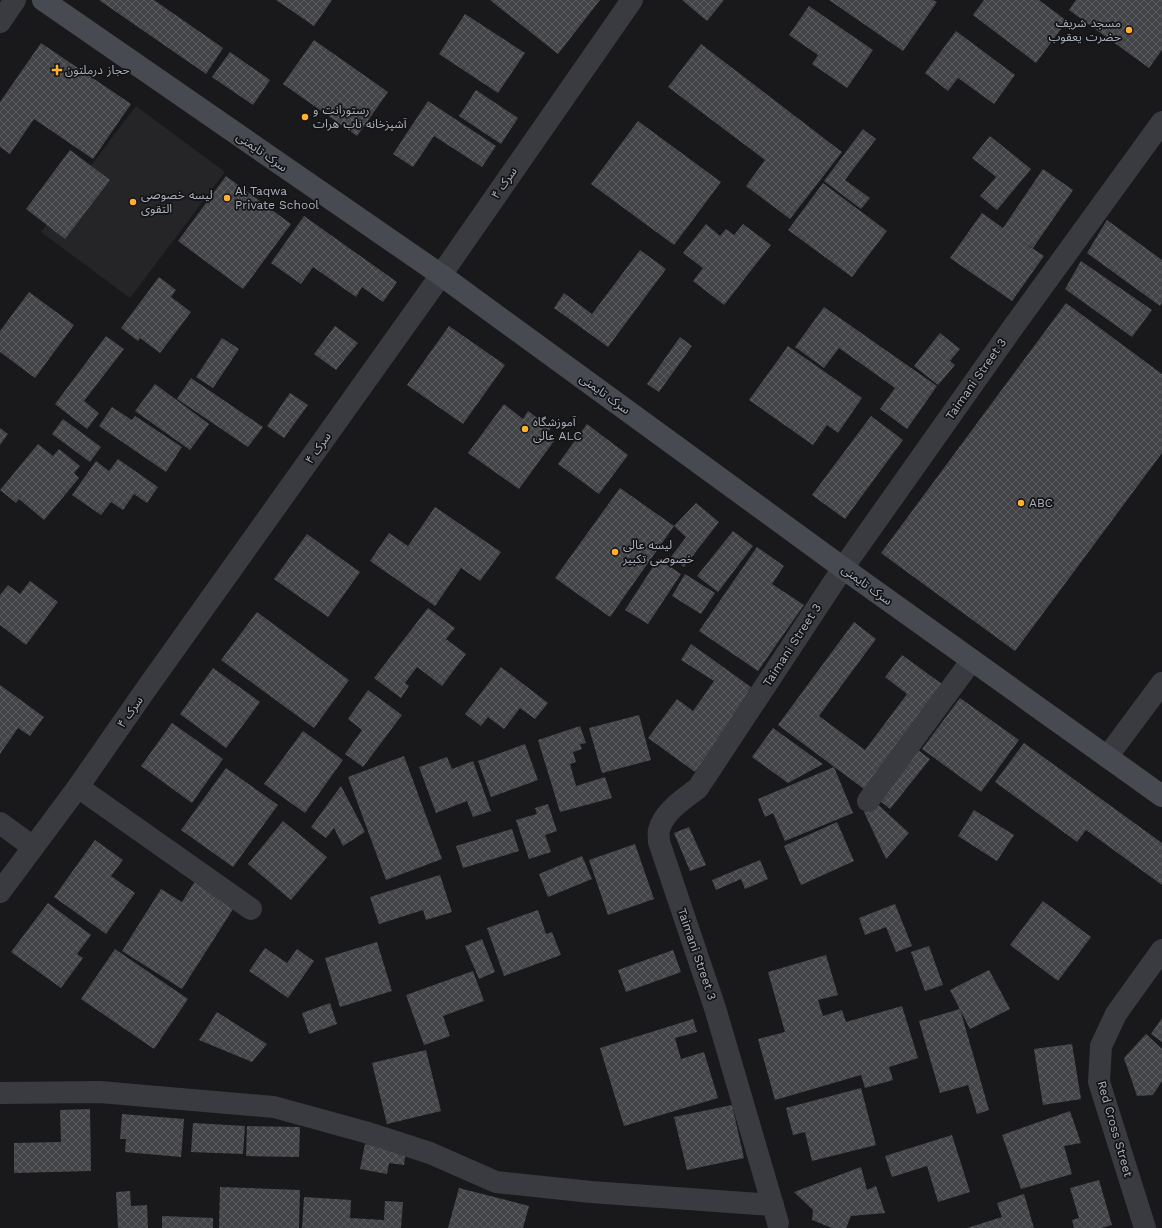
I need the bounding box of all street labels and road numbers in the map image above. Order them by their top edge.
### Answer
street label: سرک تایمنی [234,129,290,175]
street label: سرک ۴ [488,165,520,201]
street label: Taimani Street 3 [943,336,1009,422]
street label: سرک تایمنی [577,371,633,417]
street label: سرک ۴ [302,430,334,466]
street label: سرک تایمنی [839,562,895,608]
street label: Taimani Street 3 [760,601,824,689]
street label: سرک ۴ [114,694,146,730]
street label: Taimani Street 3 [675,906,719,1002]
street label: Red Cross Street [1095,1079,1135,1179]

